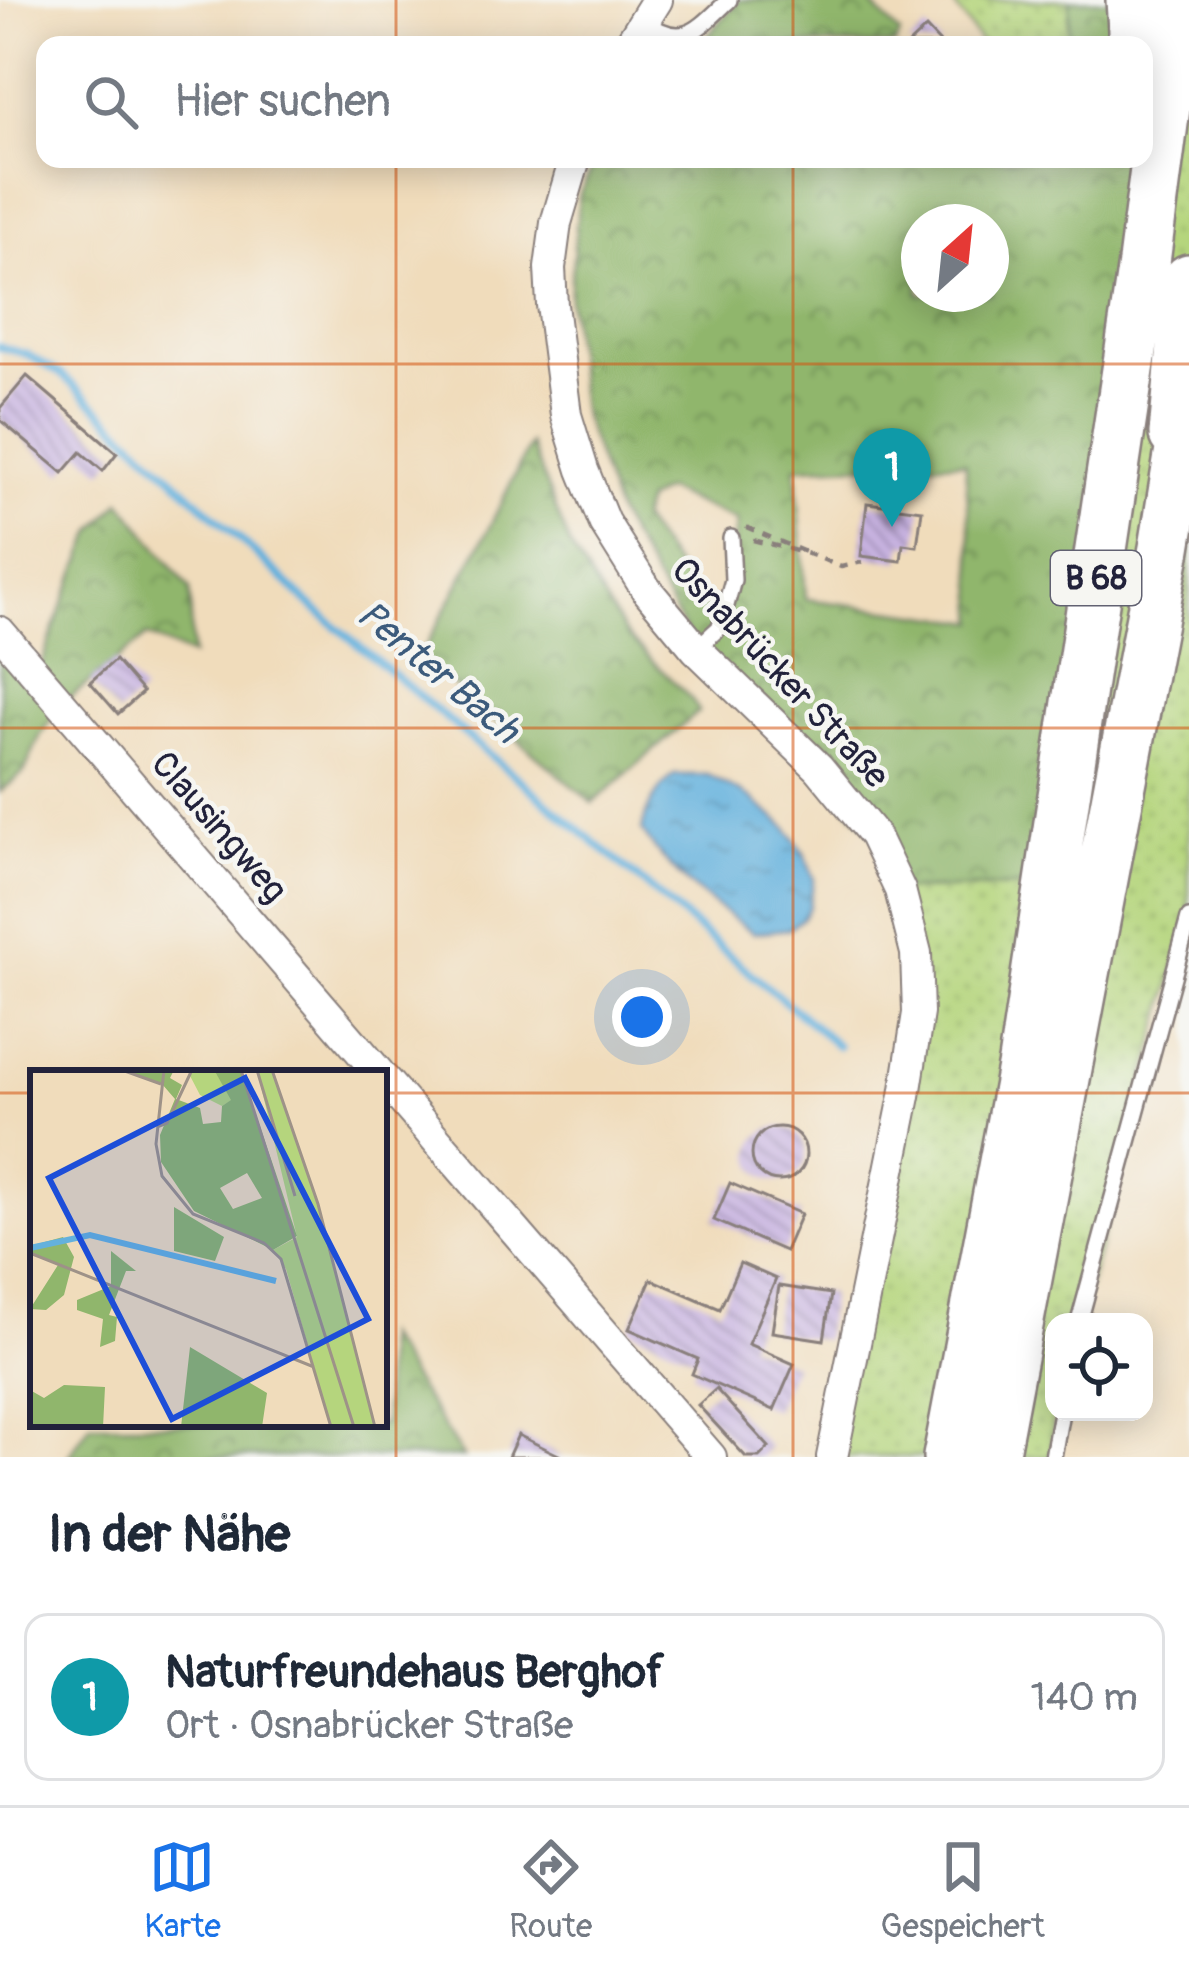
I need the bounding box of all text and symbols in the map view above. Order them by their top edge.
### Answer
search box [36,36,1153,168]
icon: search [78,69,144,135]
text: Hier suchen [174,74,391,130]
north arrow [901,204,1009,312]
pin: 1 [853,428,931,527]
street label: Osnabrücker Straße [661,548,899,798]
road number: B 68 [1051,551,1141,605]
water label: Penter Bach [347,590,531,756]
street label: Clausingweg [141,742,297,912]
your location [612,987,672,1047]
inset map [30,1070,387,1427]
map controls [1045,1313,1153,1421]
button: locate [1045,1313,1153,1421]
text: In der Nähe [48,1503,290,1567]
text: Naturfreundehaus Berghof [165,1645,664,1701]
text: 1 [82,1673,98,1722]
text: 140 m [1030,1673,1138,1722]
text: Ort · Osnabrücker Straße [165,1701,573,1750]
tab: Karte [144,1834,221,1947]
tab: Route [509,1834,592,1947]
tab: Gespeichert [881,1834,1045,1947]

